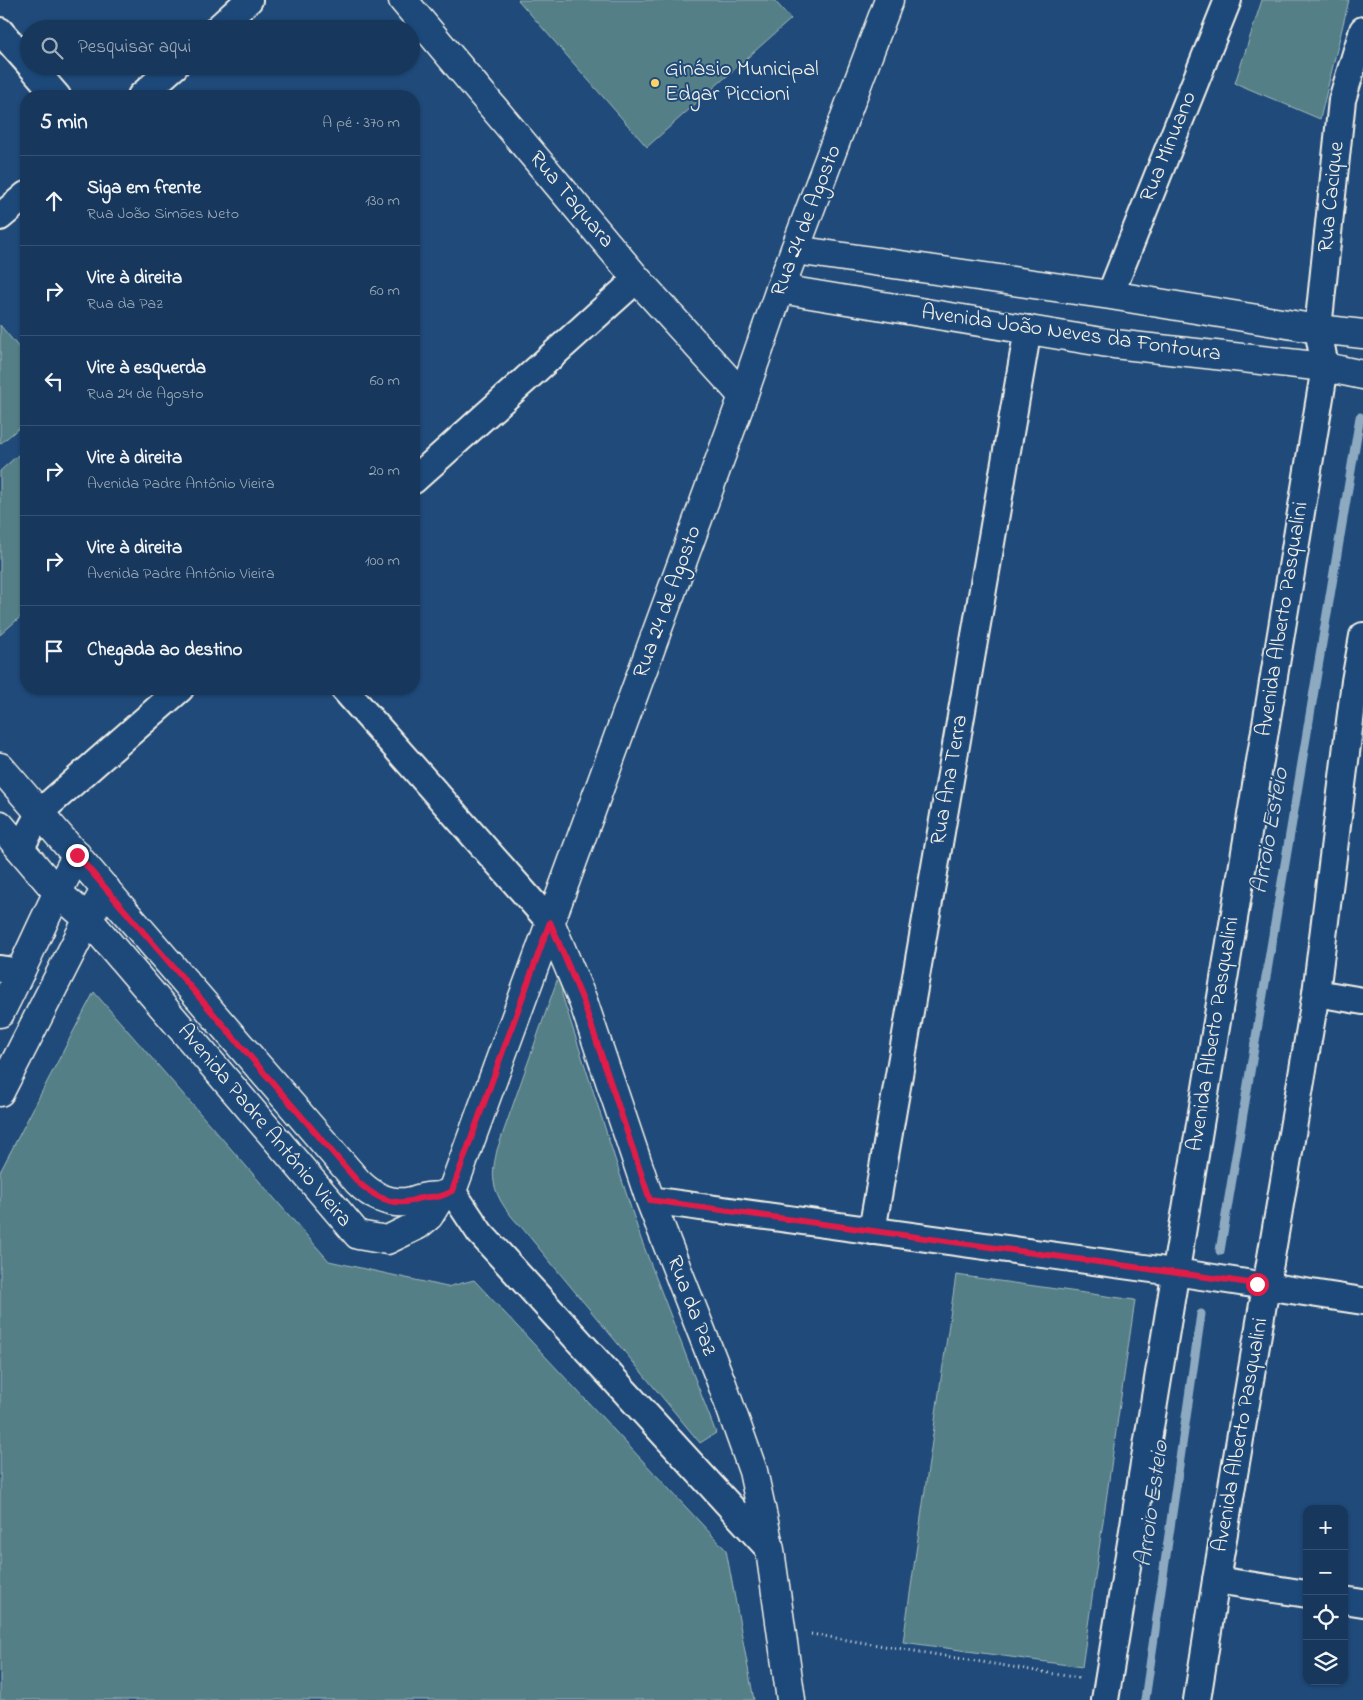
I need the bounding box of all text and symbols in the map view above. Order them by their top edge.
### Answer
search box [20,20,420,75]
icon: search [38,34,66,62]
text: Pesquisar aqui [78,34,191,61]
place label: Ginásio Municipal Edgar Piccioni [665,54,819,112]
marker: Ginásio Municipal Edgar Piccioni [649,77,661,89]
street label: Rua Minuano [1132,87,1206,207]
text: 5 min [40,108,88,138]
text: A pé · 370 m [322,111,400,135]
street label: Rua 24 de Agosto [763,140,852,302]
street label: Rua Cacique [1310,140,1354,254]
street label: Rua Taquara [521,144,621,256]
text: Siga em frente [87,175,201,202]
icon: ahead [40,187,68,215]
text: 130 m [365,189,400,213]
text: Rua João Simões Neto [87,202,239,226]
text: Vire à direita [87,265,182,292]
icon: right [40,277,68,305]
text: 60 m [370,279,400,303]
text: Rua da Paz [87,292,163,316]
street label: Avenida João Neves da Fontoura [919,297,1223,371]
text: Vire à esquerda [87,355,206,382]
icon: left [40,367,68,395]
text: 60 m [370,369,400,393]
text: Rua 24 de Agosto [87,382,204,406]
text: Vire à direita [87,445,182,472]
icon: right [40,457,68,485]
text: 20 m [369,459,400,483]
text: Avenida Padre Antônio Vieira [87,472,275,496]
street label: Avenida Alberto Pasqualini [1249,499,1317,739]
street label: Rua 24 de Agosto [626,521,711,683]
text: Vire à direita [87,535,182,562]
icon: right [40,547,68,575]
text: 100 m [365,549,400,573]
text: Avenida Padre Antônio Vieira [87,562,275,586]
icon: arrive [40,637,68,665]
text: Chegada ao destino [87,637,242,664]
street label: Rua Ana Terra [923,712,977,848]
water label: Arroio Esteio [1243,764,1300,897]
route end [66,844,89,867]
street label: Avenida Alberto Pasqualini [1180,914,1248,1154]
street label: Avenida Padre Antônio Vieira [169,1017,359,1235]
street label: Rua da Paz [657,1252,725,1361]
route start [1246,1273,1269,1296]
street label: Avenida Alberto Pasqualini [1205,1315,1277,1555]
water label: Arroio Esteio [1127,1437,1179,1569]
map controls [1303,1505,1348,1685]
button: + [1303,1505,1348,1550]
button: − [1303,1550,1348,1595]
button: locate [1303,1595,1348,1640]
button: layers [1303,1640,1348,1685]

